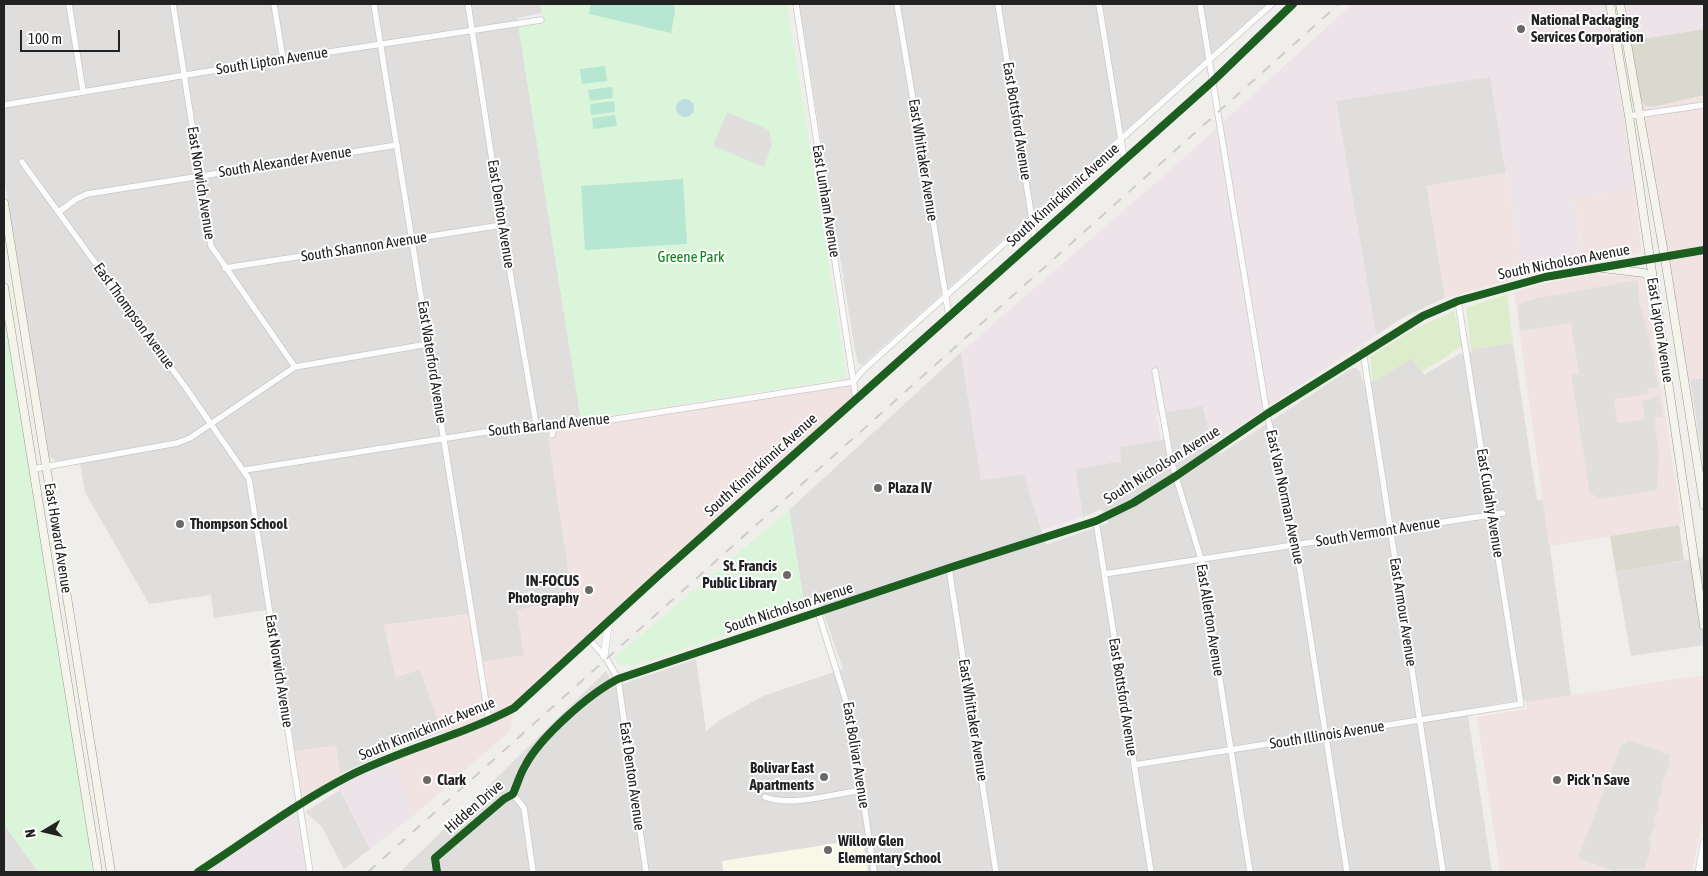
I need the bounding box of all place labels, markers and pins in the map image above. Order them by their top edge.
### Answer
place label: National Packaging Services Corporation [1531,11,1643,46]
marker: National Packaging Services Corporation [1515,23,1527,35]
place label: Plaza IV [888,479,932,497]
marker: Plaza IV [872,482,884,494]
place label: Thompson School [190,515,287,533]
marker: Thompson School [174,518,186,530]
place label: St. Francis Public Library [702,557,777,592]
marker: St. Francis Public Library [781,569,793,581]
place label: IN-FOCUS Photography [508,572,579,607]
marker: IN-FOCUS Photography [583,584,595,596]
place label: Bolivar East Apartments [749,759,814,794]
place label: Clark [437,771,466,789]
marker: Bolivar East Apartments [818,771,830,783]
place label: Pick 'n Save [1567,771,1630,789]
marker: Clark [421,774,433,786]
marker: Pick 'n Save [1551,774,1563,786]
place label: Willow Glen Elementary School [838,832,941,867]
marker: Willow Glen Elementary School [822,844,834,856]

